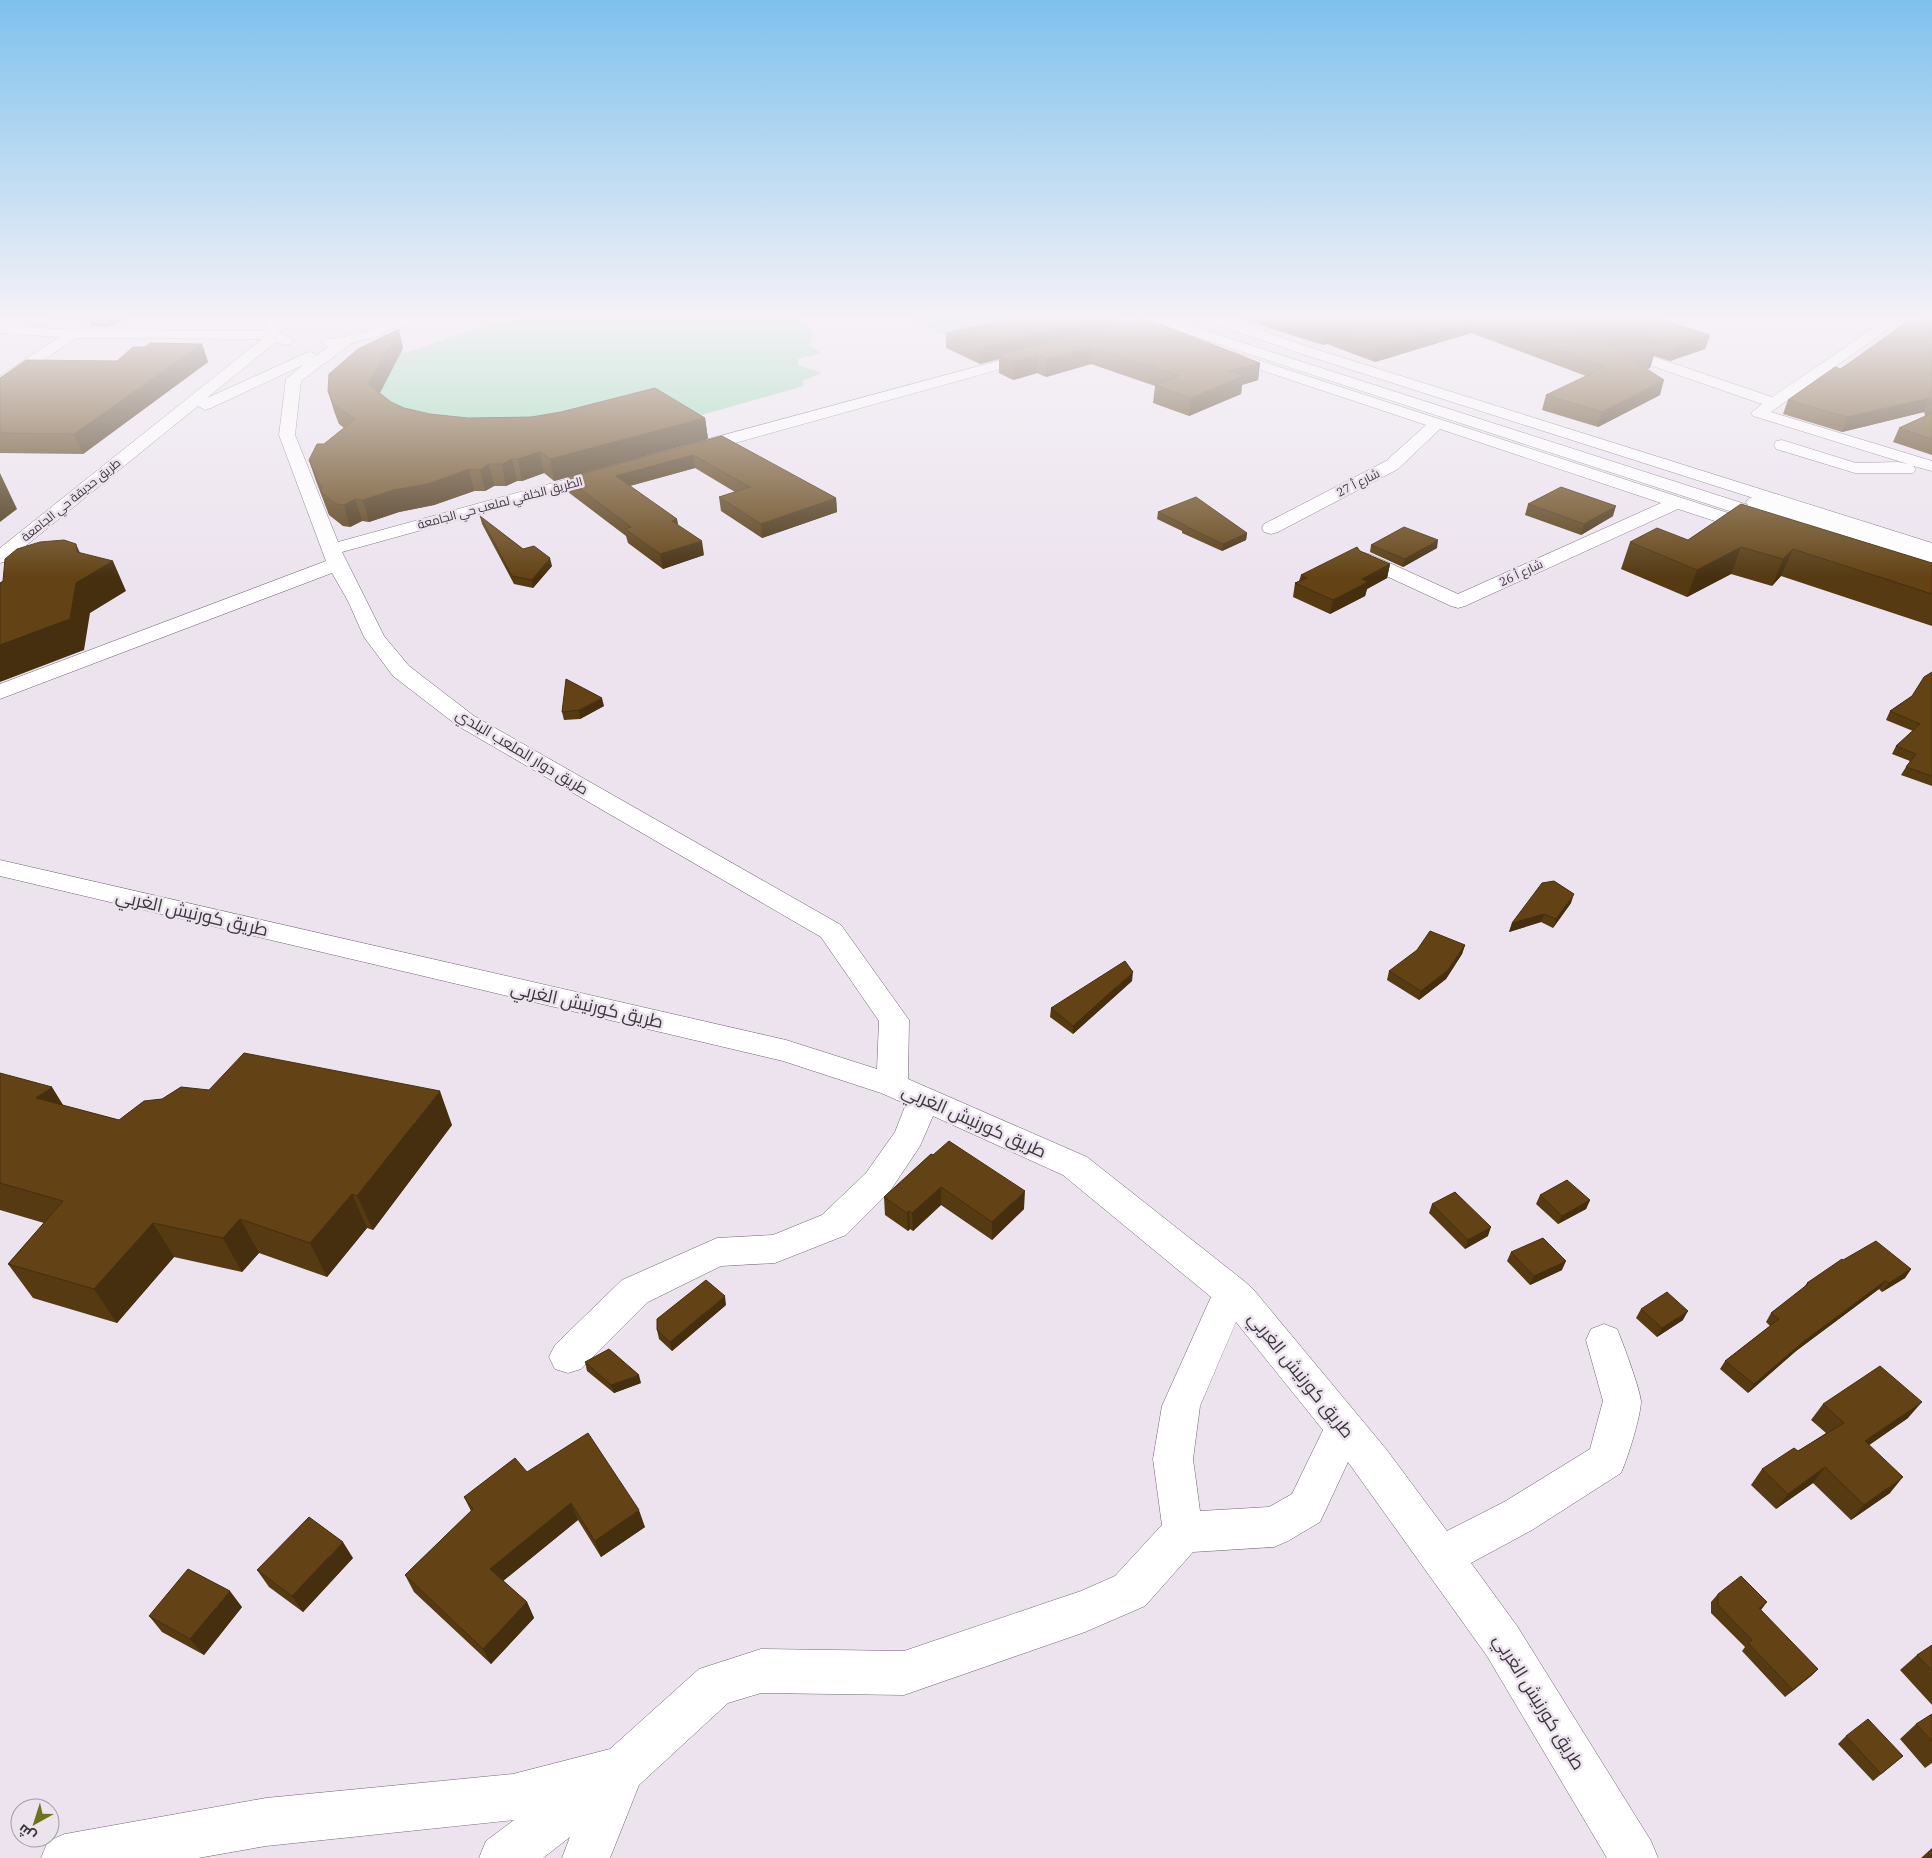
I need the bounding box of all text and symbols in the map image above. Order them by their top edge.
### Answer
street label: طريق حديقة حي الجامعة [18,455,125,547]
street label: شارع أ 27 [1334,465,1382,501]
street label: الطريق الخلفي لملعب حي الجامعة [416,473,585,535]
street label: شارع أ 26 [1497,556,1545,590]
street label: طريق دوار الملعب البلدي [451,704,592,801]
street label: طريق كورنيش الغربي [113,884,271,944]
street label: طريق كورنيش الغربي [508,976,666,1036]
street label: طريق كورنيش الغربي [897,1078,1050,1165]
street label: طريق كورنيش الغربي [1241,1307,1359,1444]
street label: طريق كورنيش الغربي [1486,1630,1590,1775]
north arrow [10,1798,60,1848]
text: ش [14,1820,39,1846]

